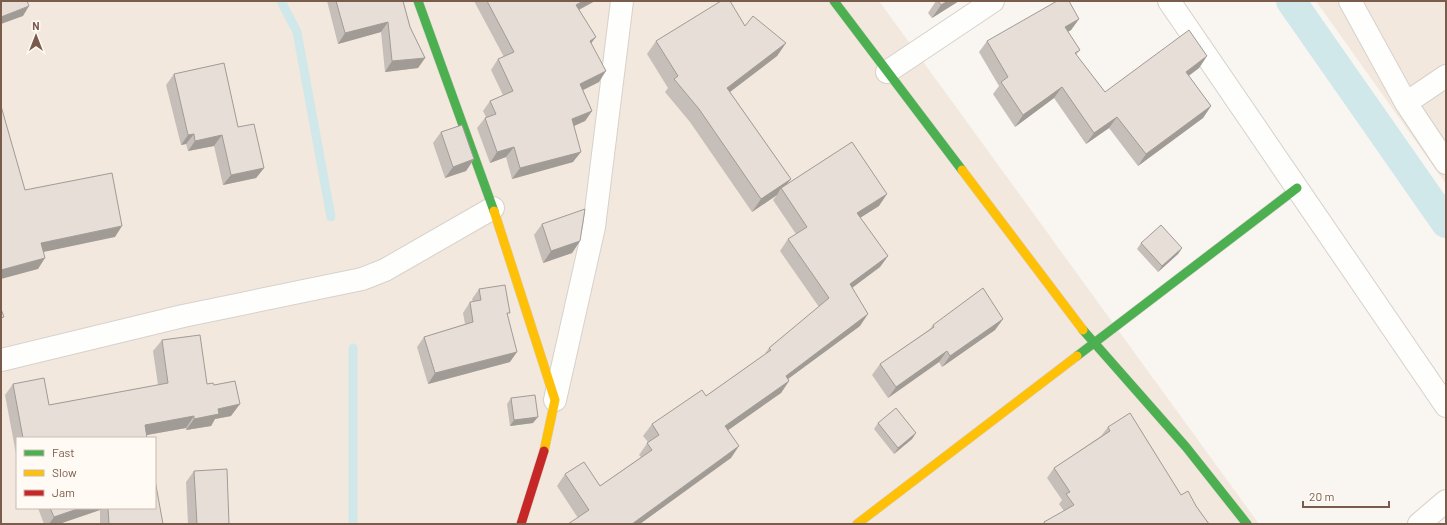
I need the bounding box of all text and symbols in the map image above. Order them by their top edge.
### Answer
north arrow [16,16,56,56]
text: N [32,19,40,32]
legend [16,437,156,509]
text: Fast [52,445,75,459]
text: Slow [52,465,77,479]
scale bar [1303,483,1389,509]
text: Jam [52,485,75,499]
text: 20 m [1309,489,1335,503]

